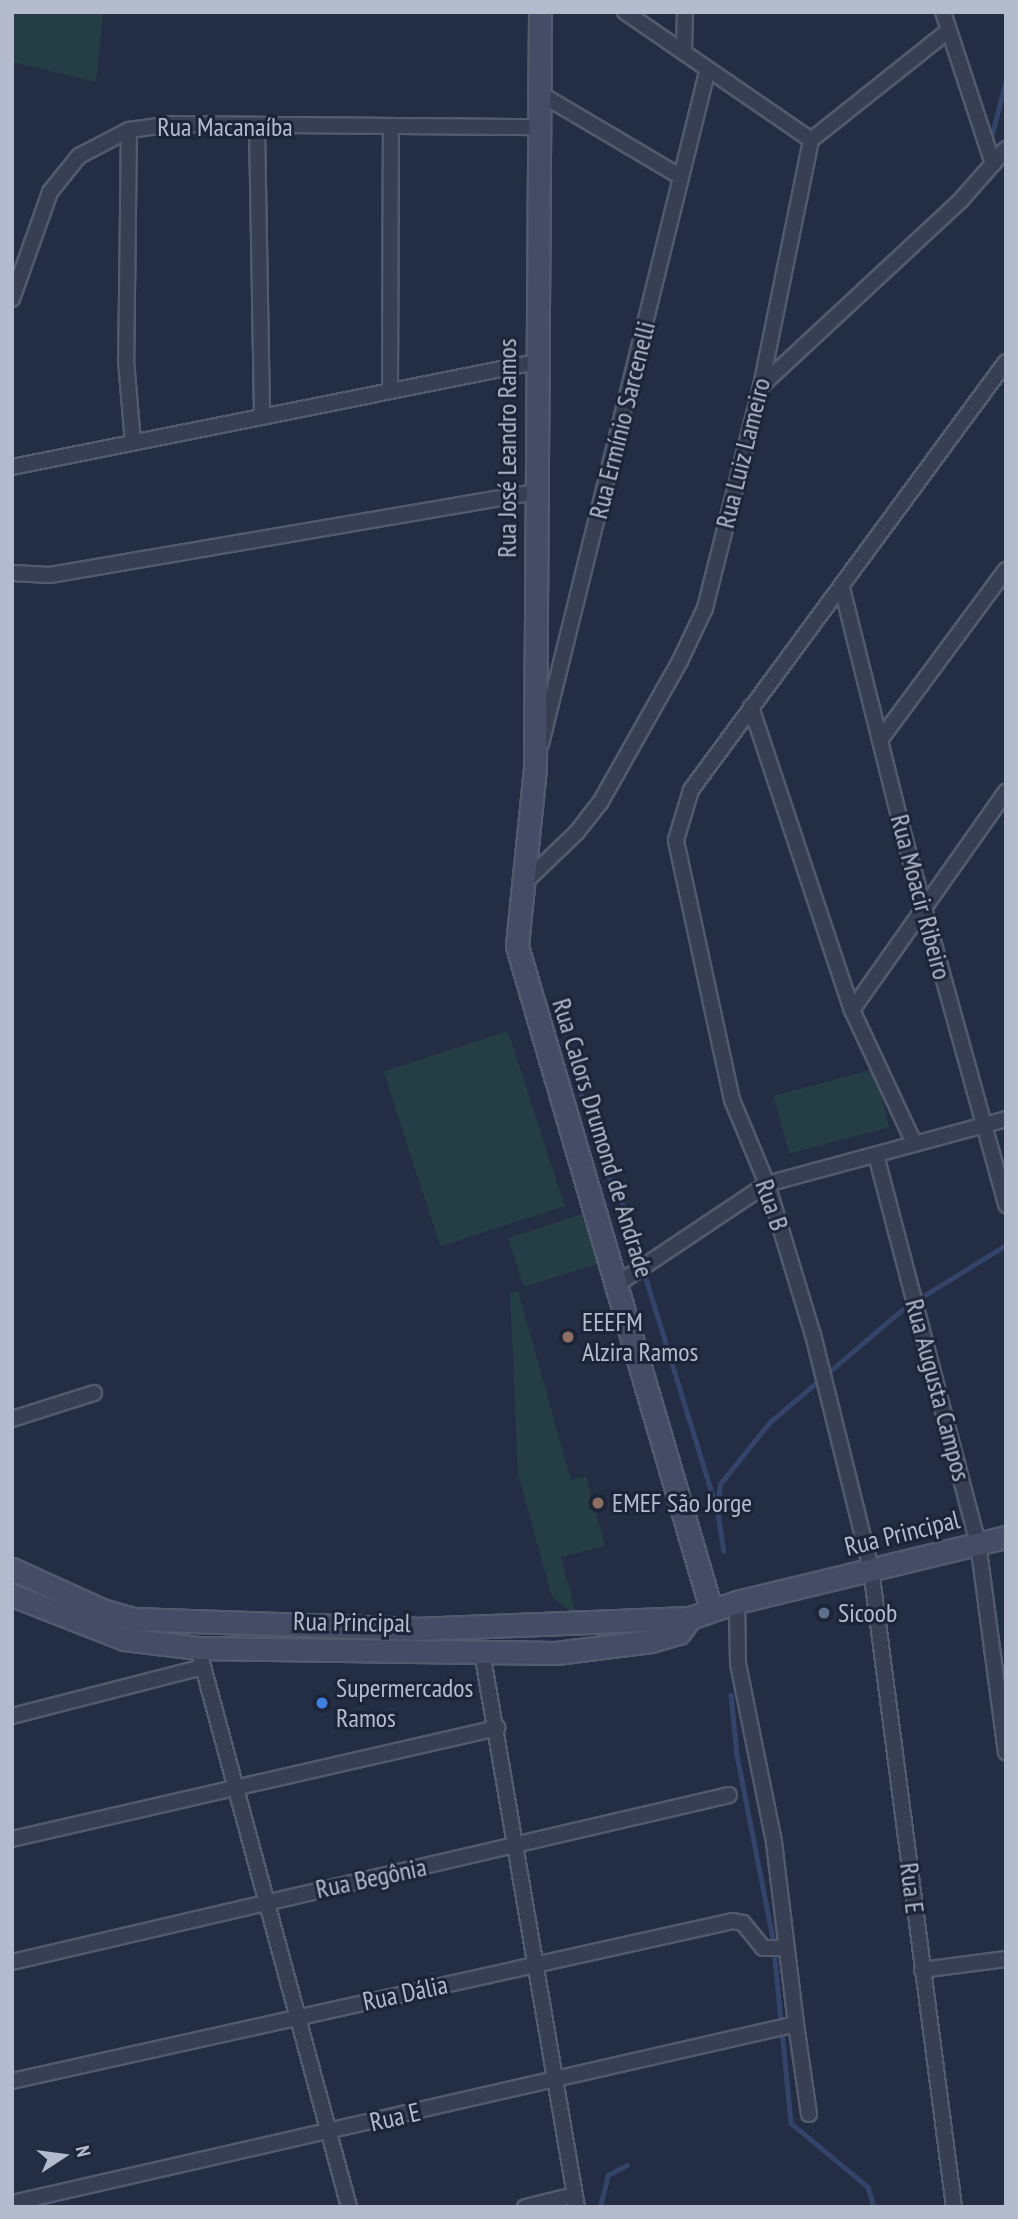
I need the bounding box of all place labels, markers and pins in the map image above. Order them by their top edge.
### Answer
place label: EEEFM Alzira Ramos [582,1306,698,1368]
marker: EEEFM Alzira Ramos [560,1329,576,1345]
place label: EMEF São Jorge [612,1487,752,1519]
marker: EMEF São Jorge [590,1495,606,1511]
place label: Sicoob [838,1597,897,1629]
marker: Sicoob [816,1605,832,1621]
place label: Supermercados Ramos [336,1672,473,1734]
marker: Supermercados Ramos [314,1695,330,1711]

